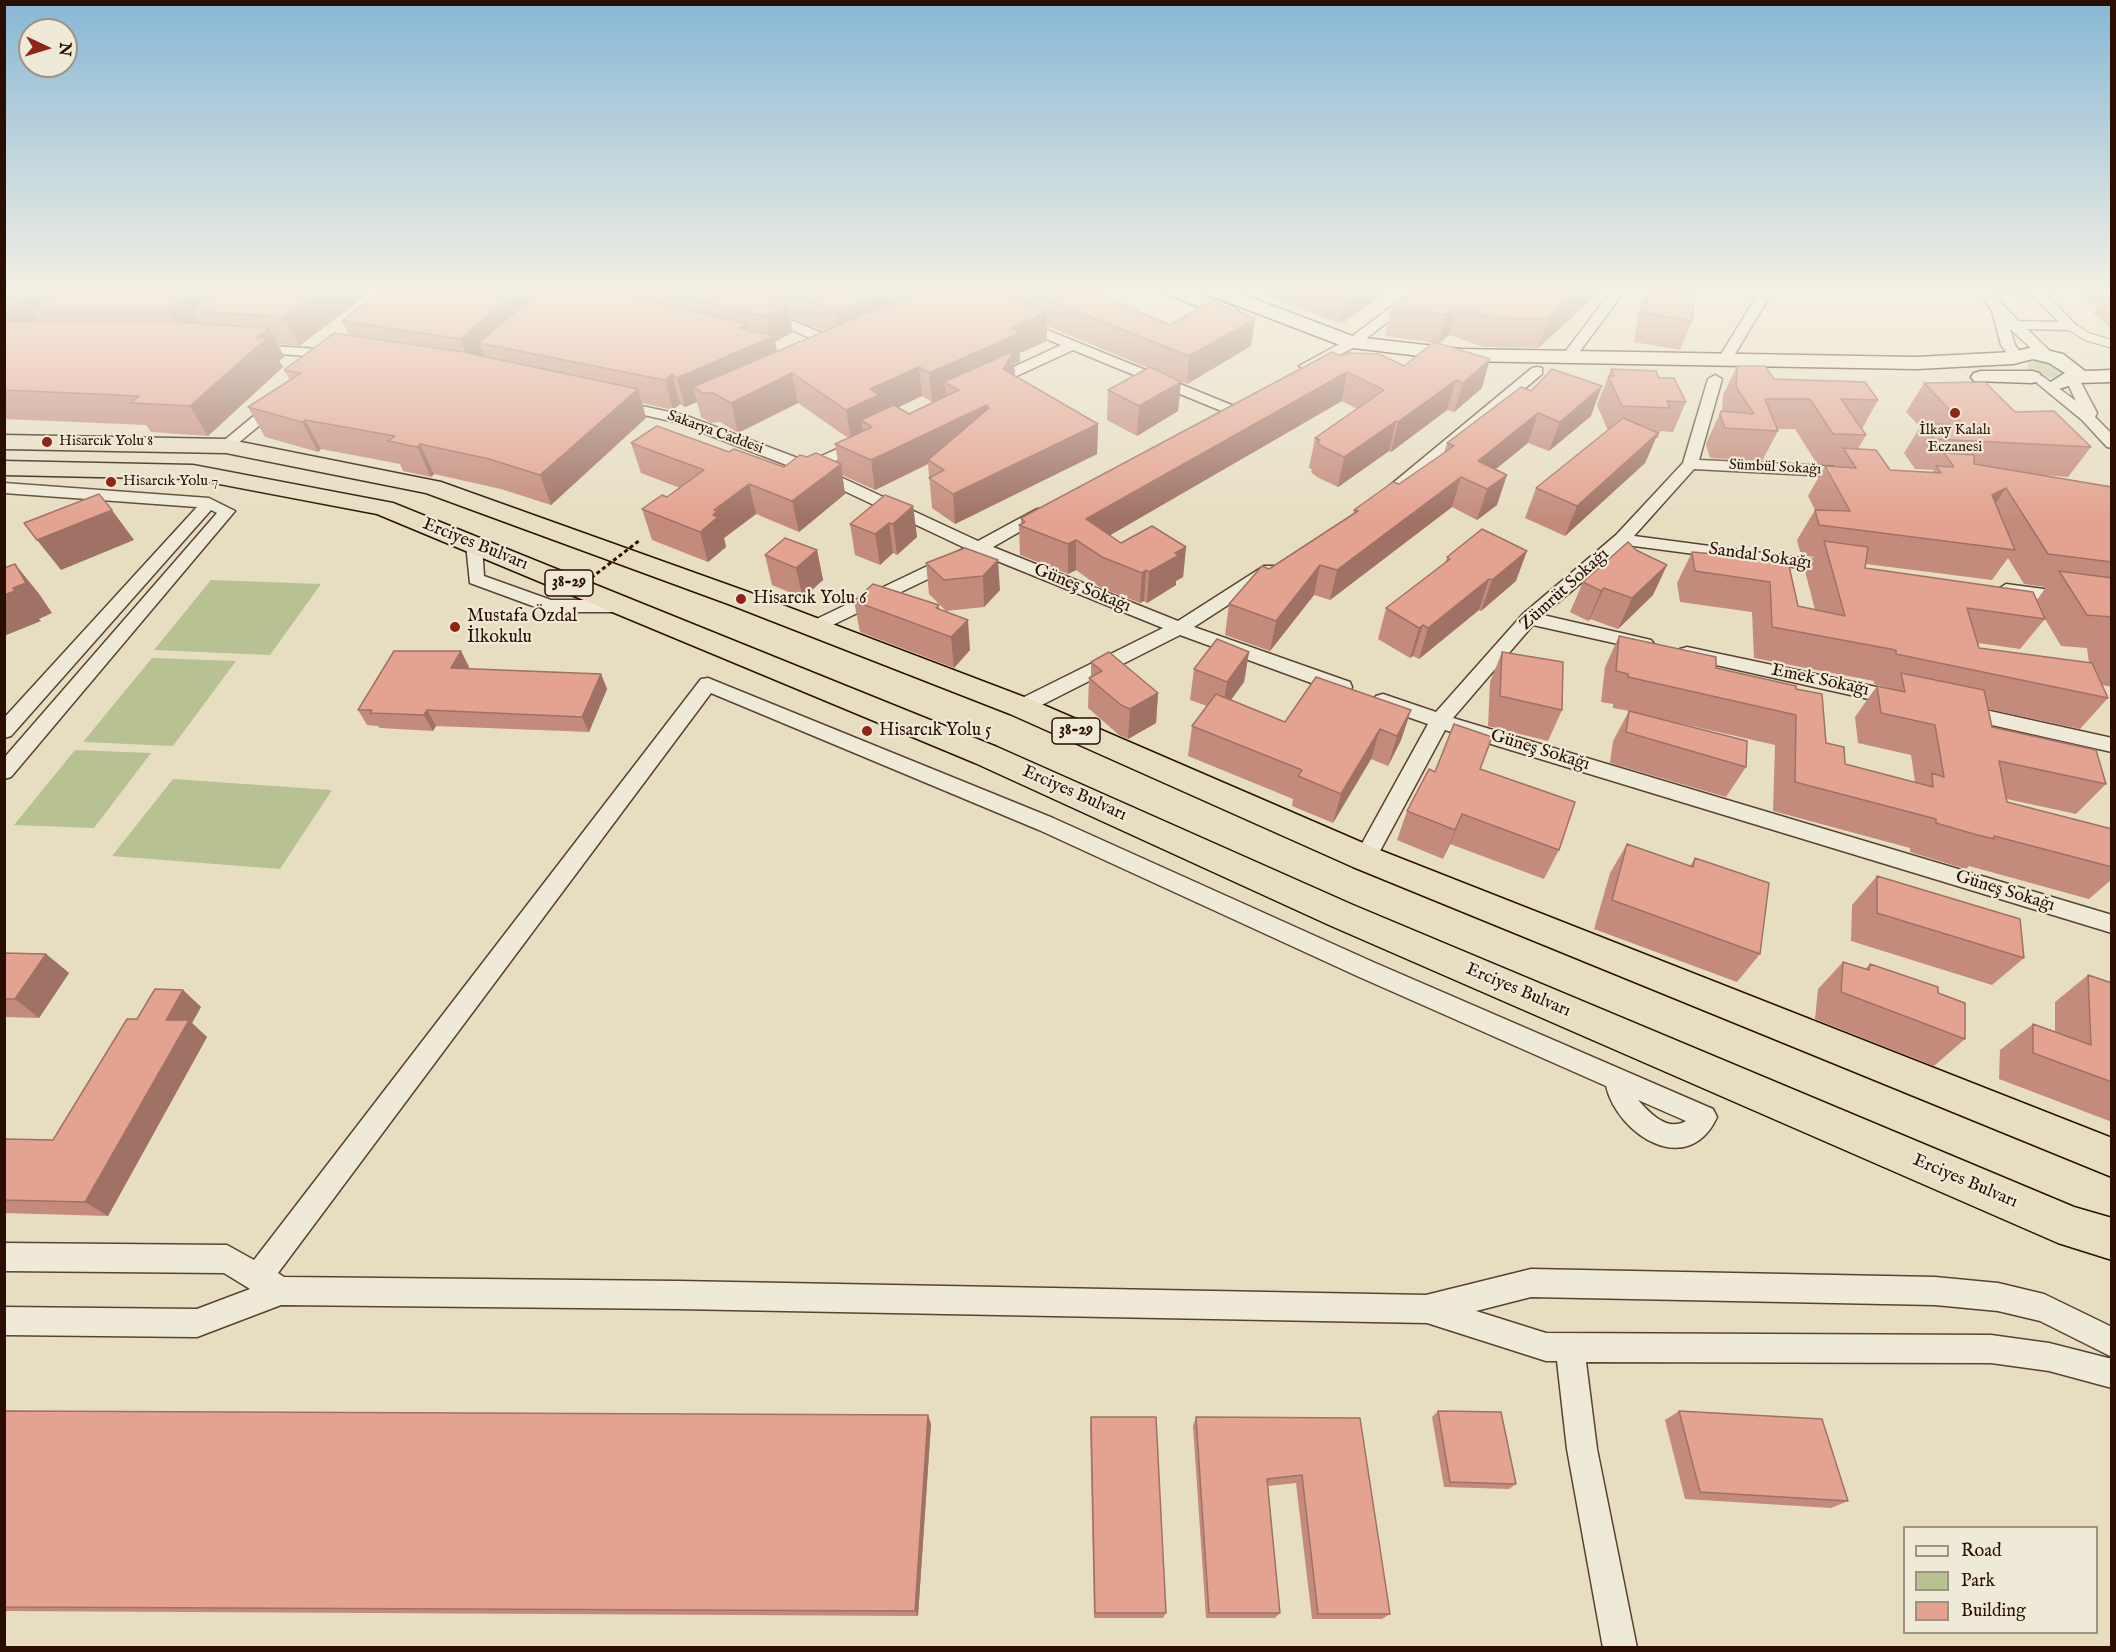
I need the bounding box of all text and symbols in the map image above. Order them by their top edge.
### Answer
north arrow [18,18,78,78]
text: N [54,42,74,57]
marker: İlkay Kalalı Eczanesi [1948,406,1962,420]
street label: Sakarya Caddesi [665,407,765,459]
place label: İlkay Kalalı Eczanesi [1919,422,1991,457]
place label: Hisarcık Yolu 8 [59,433,153,451]
marker: Hisarcık Yolu 8 [40,435,54,449]
street label: Sümbül Sokağı [1728,457,1822,479]
place label: Hisarcık Yolu 7 [123,473,218,491]
marker: Hisarcık Yolu 7 [104,475,118,489]
street label: Erciyes Bulvarı [419,514,531,576]
street label: Sandal Sokağı [1707,539,1813,575]
street label: Zümrüt Sokağı [1516,544,1614,636]
street label: Güneş Sokağı [1030,560,1134,618]
road number: 38-29 [545,570,593,596]
place label: Hisarcık Yolu 6 [753,588,867,610]
marker: Hisarcık Yolu 6 [734,592,748,606]
place label: Mustafa Özdal İlkokulu [467,606,577,648]
marker: Mustafa Özdal İlkokulu [448,620,462,634]
street label: Emek Sokağı [1769,660,1871,702]
road number: 38-29 [1052,718,1100,744]
place label: Hisarcık Yolu 5 [879,720,991,742]
marker: Hisarcık Yolu 5 [860,724,874,738]
street label: Güneş Sokağı [1488,726,1592,776]
street label: Erciyes Bulvarı [1019,761,1129,827]
street label: Güneş Sokağı [1953,867,2057,917]
street label: Erciyes Bulvarı [1462,959,1574,1023]
street label: Erciyes Bulvarı [1909,1150,2021,1214]
legend [1903,1526,2098,1634]
text: Road [1961,1540,2002,1563]
text: Park [1961,1570,1995,1593]
text: Building [1961,1600,2026,1623]

